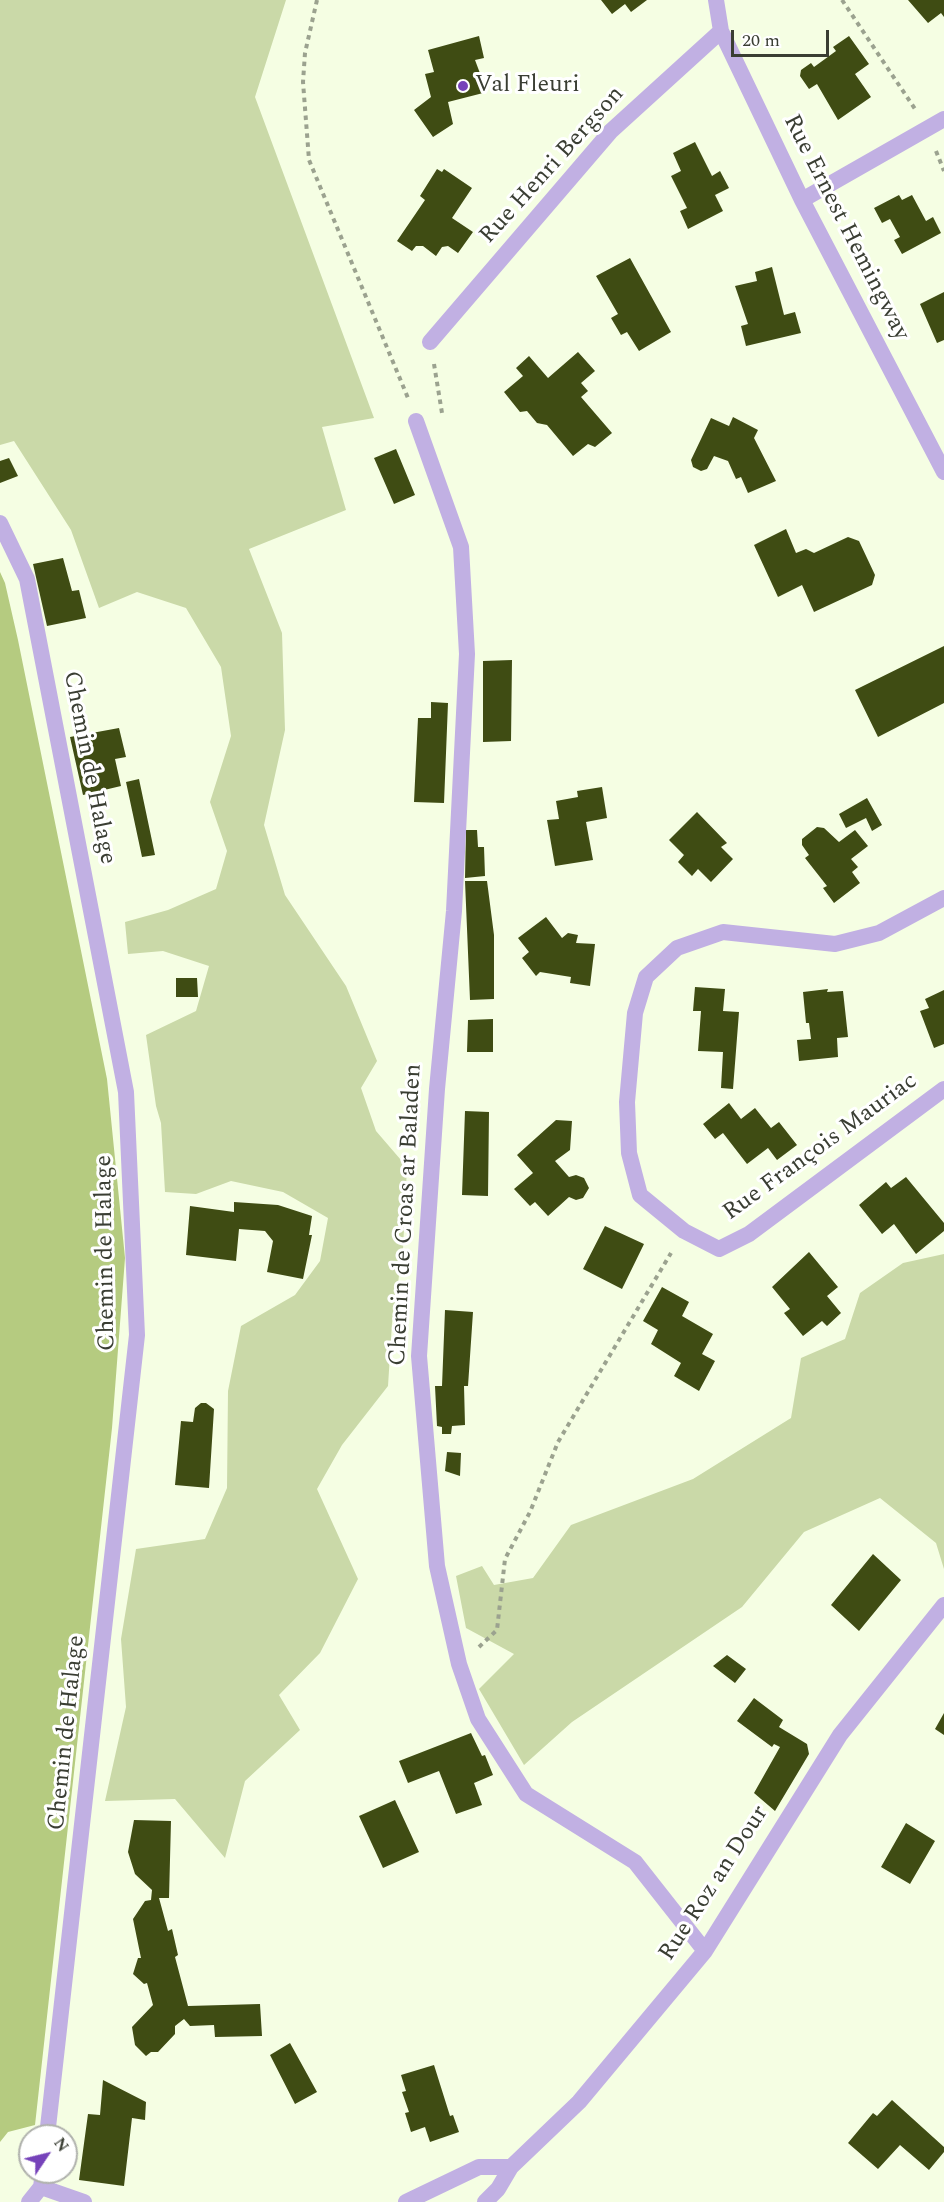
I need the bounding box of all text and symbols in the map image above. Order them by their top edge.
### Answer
scale bar [734,18,832,56]
text: 20 m [742,27,780,54]
place label: Val Fleuri [475,72,580,100]
marker: Val Fleuri [456,79,470,93]
street label: Rue Henri Bergson [475,81,631,251]
street label: Rue Ernest Hemingway [776,110,914,346]
street label: Chemin de Halage [55,669,121,867]
street label: Chemin de Croas ar Baladen [385,1063,429,1367]
street label: Rue François Mauriac [718,1068,924,1228]
street label: Chemin de Halage [91,1155,123,1351]
street label: Chemin de Halage [43,1634,93,1832]
street label: Rue Roz an Dour [654,1801,776,1967]
north arrow [18,2124,78,2184]
text: N [48,2133,75,2157]

